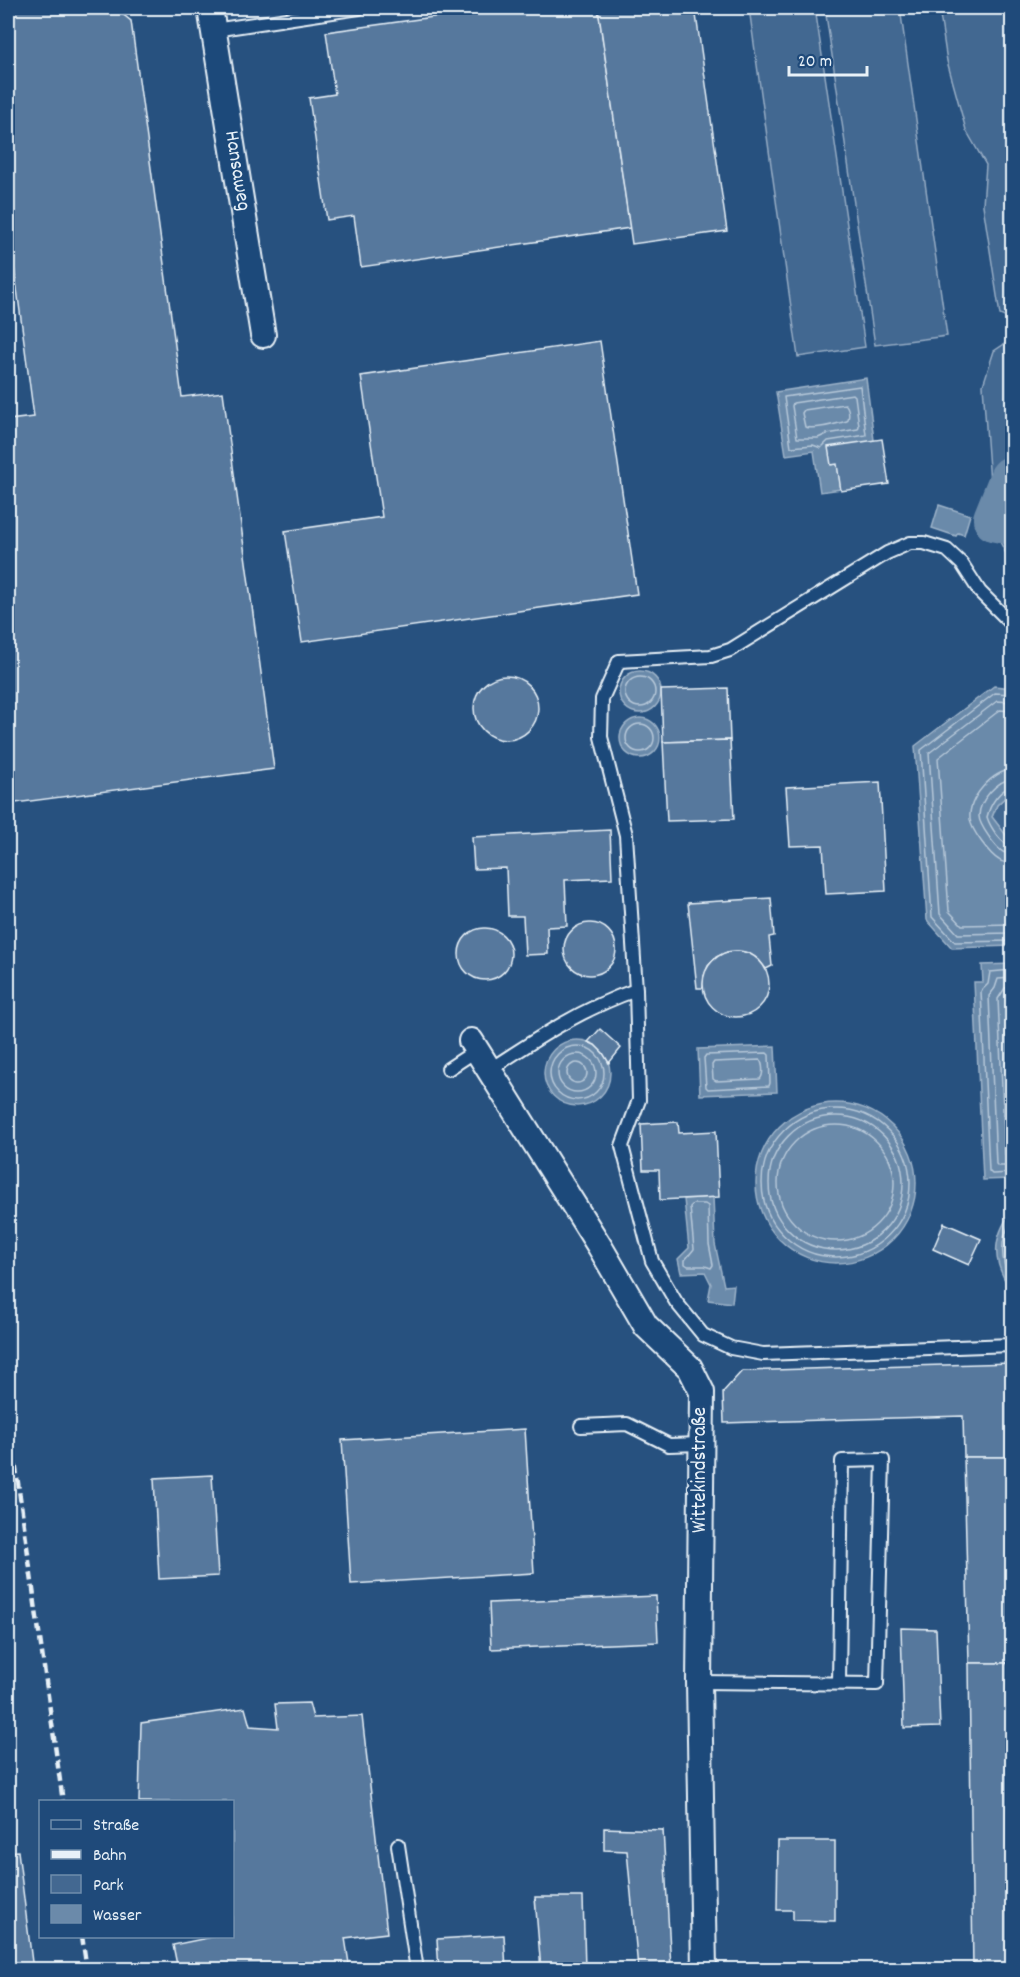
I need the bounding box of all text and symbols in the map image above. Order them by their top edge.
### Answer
scale bar [789,39,867,77]
text: 20 m [798,50,832,75]
street label: Hansaweg [215,128,258,213]
street label: Wittekindstraße [686,1407,716,1533]
legend [39,1800,234,1938]
text: Straße [93,1814,139,1839]
text: Bahn [93,1844,127,1869]
text: Park [93,1874,124,1899]
text: Wasser [93,1904,142,1929]

